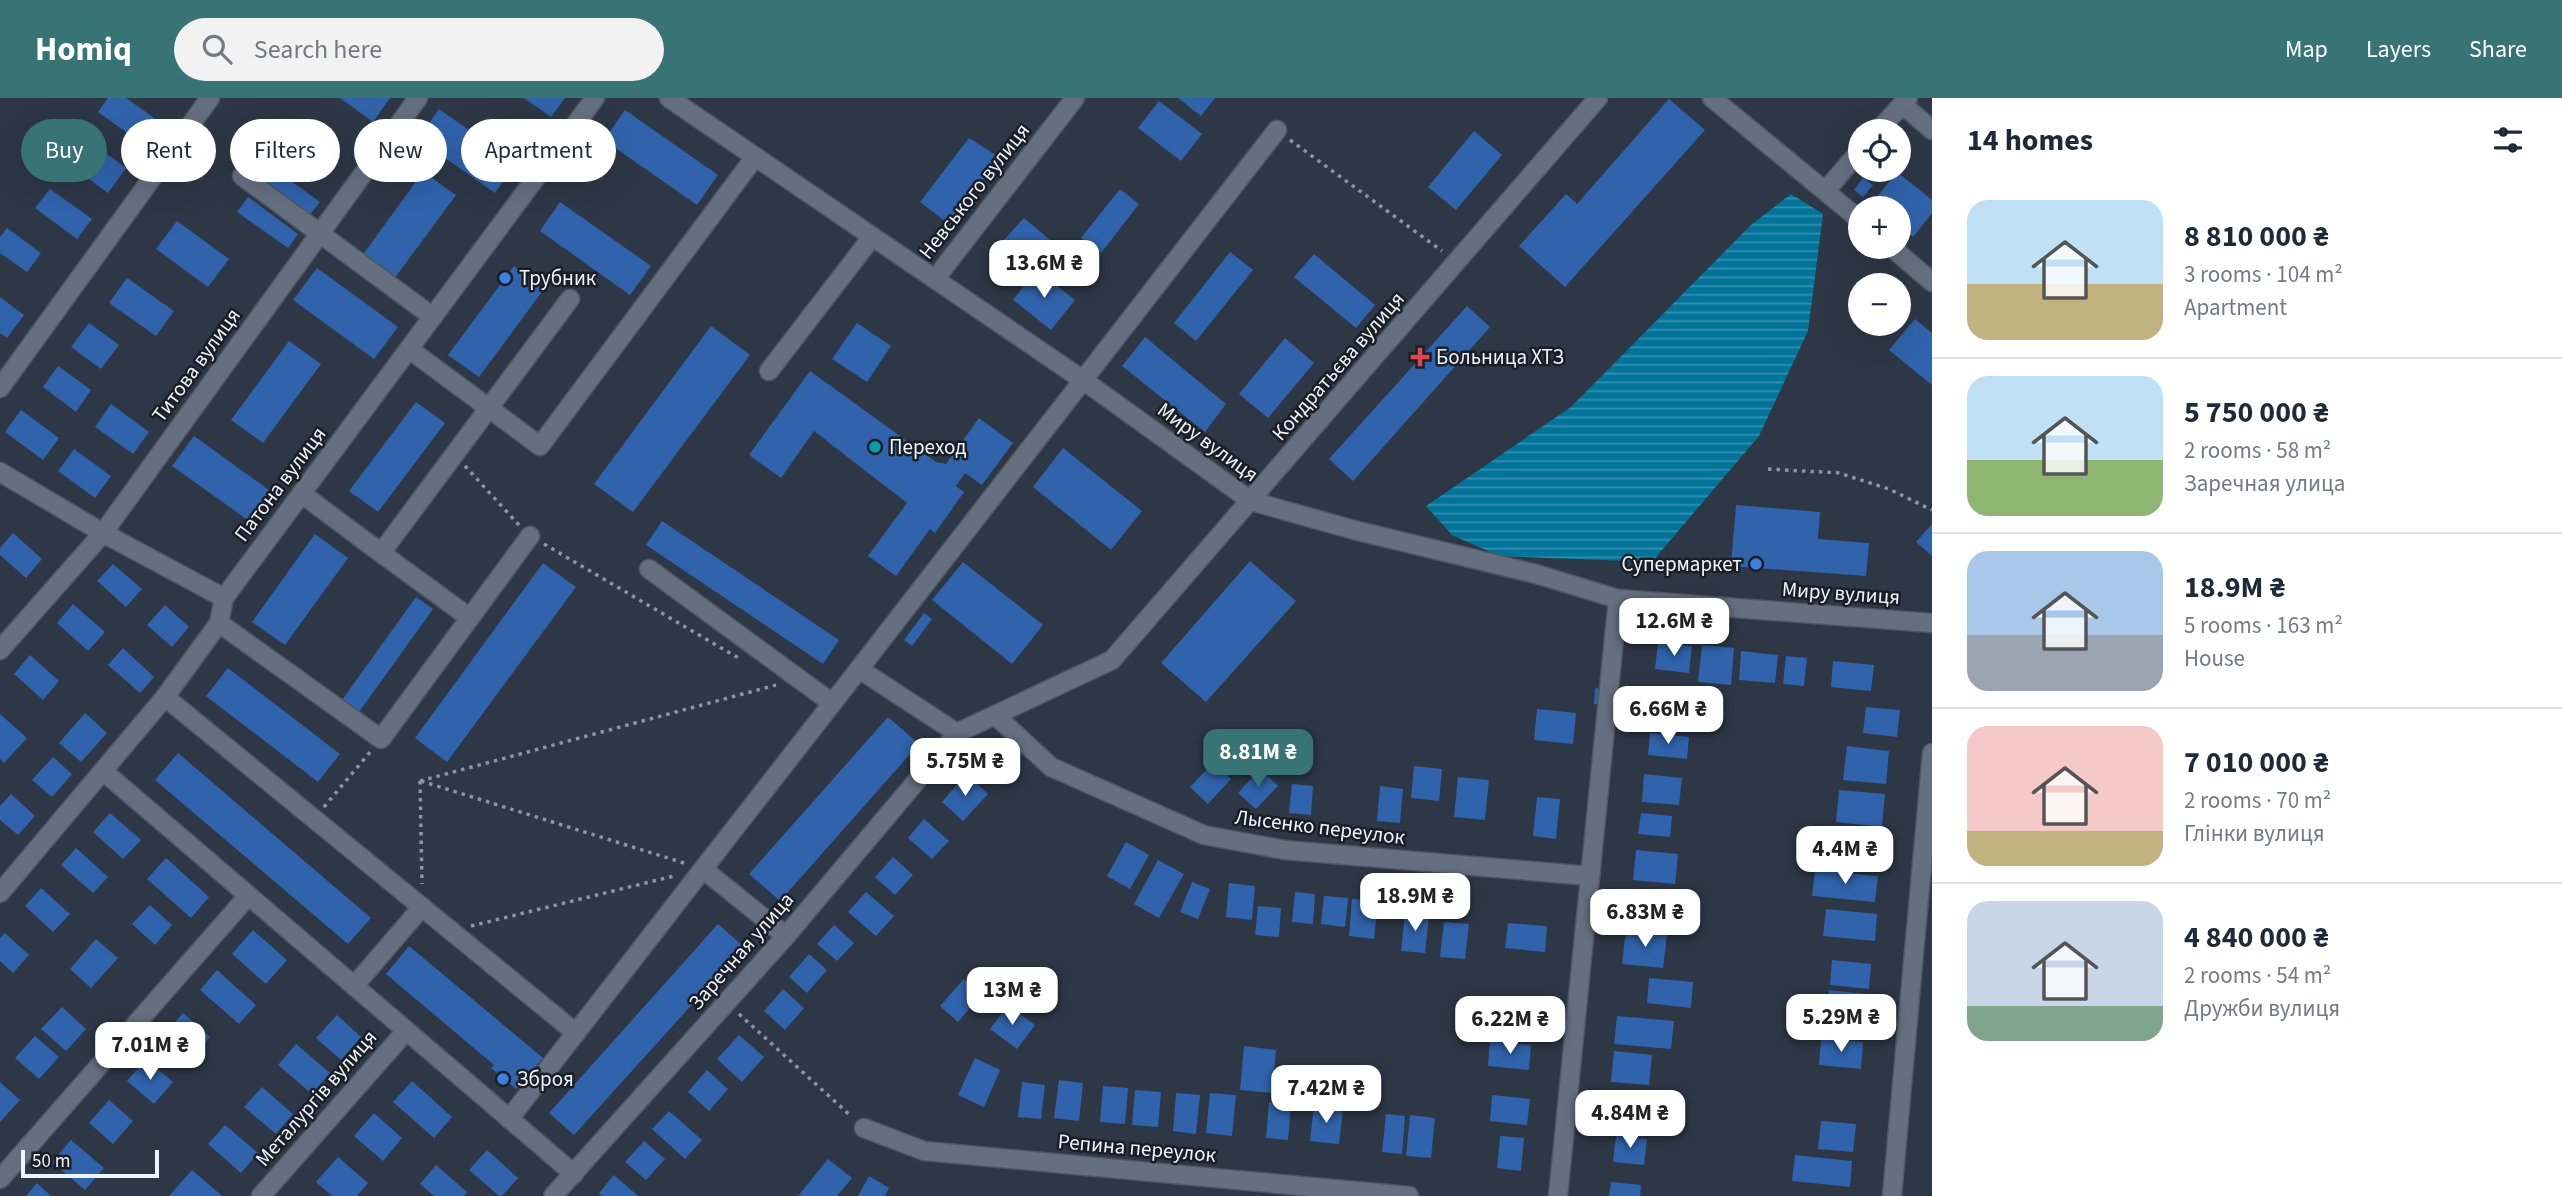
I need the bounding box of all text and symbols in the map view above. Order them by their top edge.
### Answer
search box [174,18,664,81]
text: Homiq [35,26,132,73]
icon: search [198,30,236,68]
text: Search here [254,31,382,68]
text: Map [2285,32,2328,67]
text: Layers [2366,32,2431,67]
text: Share [2469,32,2527,67]
street label: Невського вулиця [911,117,1037,265]
chip: Buy [21,119,107,182]
chip: Rent [121,119,216,182]
chip: Filters [230,119,340,182]
chip: New [354,119,447,182]
chip: Apartment [461,119,616,182]
map controls [1848,119,1911,336]
button: locate [1848,119,1911,182]
text: 14 homes [1967,119,2093,162]
icon: filters [2489,121,2527,159]
button: + [1848,196,1911,259]
text: 8 810 000 ₴ [2184,215,2329,258]
icon: home [2023,228,2107,312]
pin: 13.6M ₴ [979,240,1109,300]
text: 13.6M ₴ [1005,246,1083,279]
text: 3 rooms · 104 m² [2184,258,2343,291]
place label: Трубник [519,263,597,293]
marker: Трубник [497,270,513,286]
button: − [1848,273,1911,336]
street label: Кондратьєва вулиця [1265,285,1411,447]
text: Apartment [2184,291,2287,324]
street label: Титова вулиця [144,302,248,428]
place label: Больница ХТЗ [1436,342,1564,372]
marker: Больница ХТЗ [1410,347,1430,367]
text: 5 750 000 ₴ [2184,391,2329,434]
street label: Миру вулиця [1151,395,1265,489]
icon: home [2023,404,2107,488]
street label: Патона вулиця [227,420,333,548]
place label: Переход [889,432,966,462]
text: 2 rooms · 58 m² [2184,434,2331,467]
marker: Переход [867,439,883,455]
text: Заречная улица [2184,467,2345,500]
place label: Супермаркет [1621,549,1742,579]
marker: Супермаркет [1748,556,1764,572]
text: 18.9M ₴ [2184,566,2285,609]
street label: Миру вулиця [1781,574,1901,612]
icon: home [2023,579,2107,663]
pin: 12.6M ₴ [1609,598,1739,658]
text: 12.6M ₴ [1635,604,1713,637]
text: 5 rooms · 163 m² [2184,609,2343,642]
text: House [2184,642,2245,675]
pin: 6.66M ₴ [1603,686,1733,746]
text: 6.66M ₴ [1629,692,1707,725]
pin: 8.81M ₴ [1193,730,1323,789]
text: 8.81M ₴ [1219,735,1297,768]
pin: 5.75M ₴ [900,738,1030,798]
text: 7 010 000 ₴ [2184,741,2329,784]
text: 5.75M ₴ [926,744,1004,777]
icon: home [2023,754,2107,838]
text: 2 rooms · 70 m² [2184,784,2331,817]
street label: Лысенко переулок [1233,802,1407,852]
text: Глінки вулиця [2184,817,2325,850]
pin: 4.4M ₴ [1788,826,1902,886]
text: 4.4M ₴ [1812,832,1878,865]
pin: 18.9M ₴ [1350,874,1480,933]
text: 18.9M ₴ [1376,879,1454,912]
street label: Заречная улица [681,886,801,1016]
pin: 6.83M ₴ [1580,890,1710,949]
text: 6.83M ₴ [1606,895,1684,928]
text: 4 840 000 ₴ [2184,916,2329,959]
icon: home [2023,929,2107,1013]
text: 2 rooms · 54 m² [2184,959,2331,992]
pin: 13M ₴ [963,968,1061,1027]
text: 13M ₴ [983,973,1041,1006]
text: Дружби вулиця [2184,992,2340,1025]
pin: 5.29M ₴ [1776,995,1906,1054]
pin: 6.22M ₴ [1445,996,1575,1056]
text: 5.29M ₴ [1802,1000,1880,1033]
text: 6.22M ₴ [1471,1002,1549,1035]
pin: 7.01M ₴ [85,1023,215,1082]
street label: Металургів вулиця [248,1023,384,1173]
text: 7.01M ₴ [111,1028,189,1061]
place label: Зброя [517,1064,574,1094]
pin: 7.42M ₴ [1261,1066,1391,1125]
marker: Зброя [495,1071,511,1087]
text: 7.42M ₴ [1287,1071,1365,1104]
pin: 4.84M ₴ [1565,1090,1695,1150]
text: 4.84M ₴ [1591,1096,1669,1129]
street label: Репина переулок [1057,1126,1218,1170]
scale bar [21,1147,159,1179]
text: 50 m [32,1148,70,1175]

